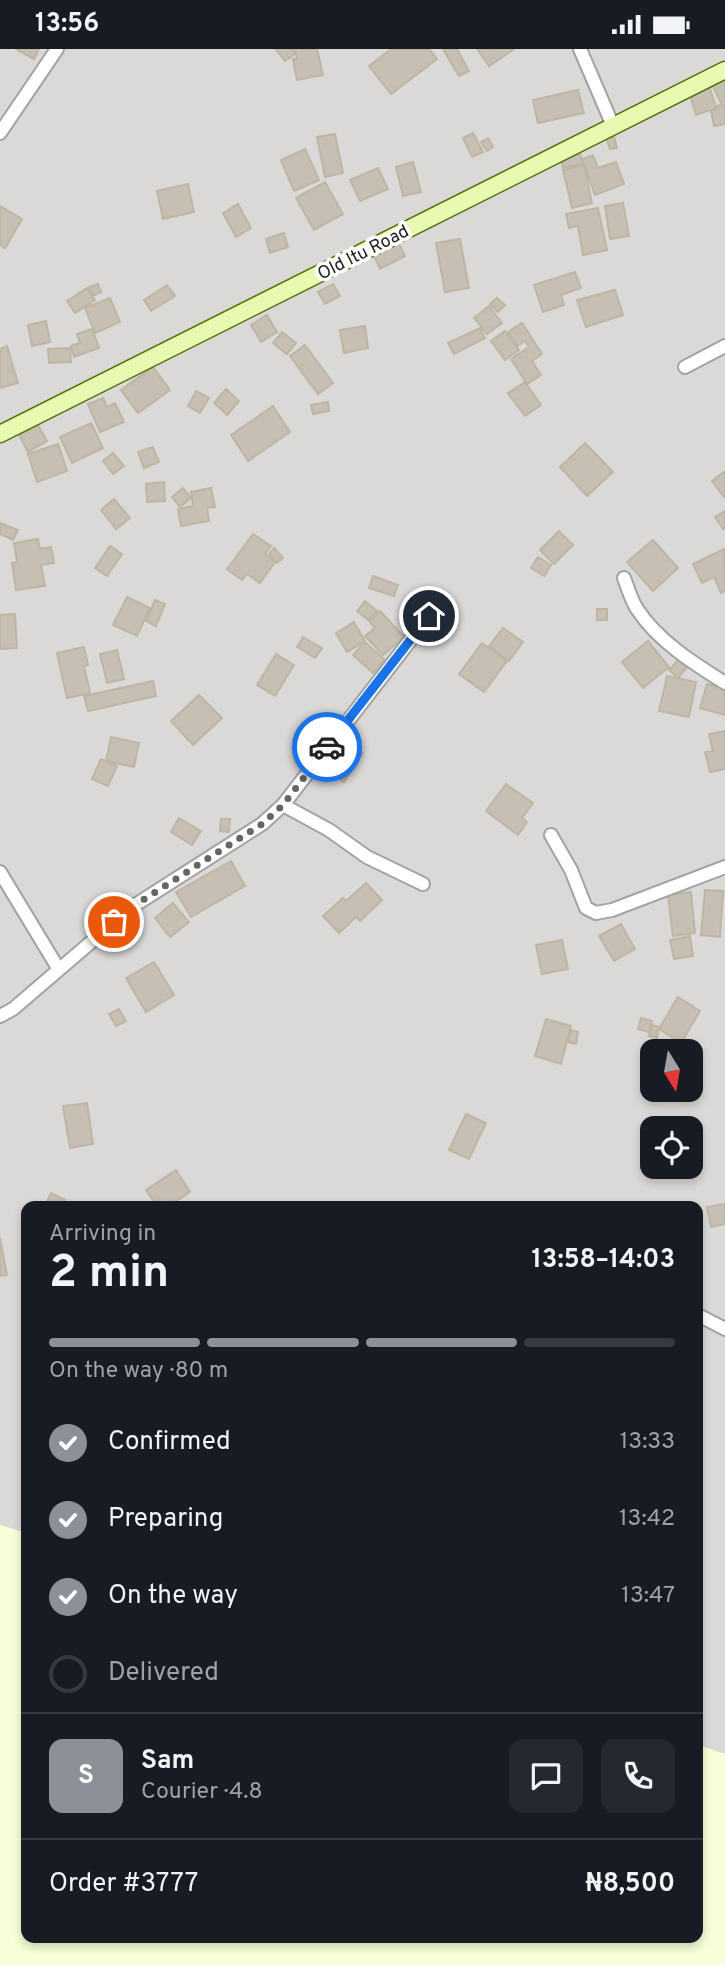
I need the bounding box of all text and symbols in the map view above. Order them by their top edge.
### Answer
text: 13:56 [35,8,99,41]
street label: Old Itu Road [314,220,413,286]
pin [399,586,459,646]
icon: home [410,597,448,635]
courier [292,712,362,782]
icon: car [308,728,346,766]
pin [84,892,144,952]
icon: bag [95,903,133,941]
north arrow [640,1039,704,1103]
map controls [640,1039,703,1179]
button: locate [640,1116,703,1179]
text: Arriving in [49,1220,156,1249]
text: 13:58–14:03 [531,1244,675,1277]
text: 2 min [49,1245,169,1304]
text: On the way · 80 m [49,1357,228,1386]
icon: check [49,1424,87,1462]
text: Confirmed [108,1426,231,1459]
text: 13:33 [620,1428,675,1457]
icon: check [49,1501,87,1539]
text: Preparing [108,1503,223,1536]
text: 13:42 [619,1505,675,1534]
icon: check [49,1578,87,1616]
text: On the way [108,1580,238,1613]
text: 13:47 [621,1582,675,1611]
text: Delivered [108,1657,219,1690]
button: chat [509,1739,583,1813]
button: phone [601,1739,675,1813]
text: Sam [141,1745,194,1778]
text: S [78,1760,94,1793]
text: Courier · 4.8 [141,1778,262,1807]
text: Order #3777 [49,1868,198,1901]
text: ₦8,500 [585,1868,675,1901]

